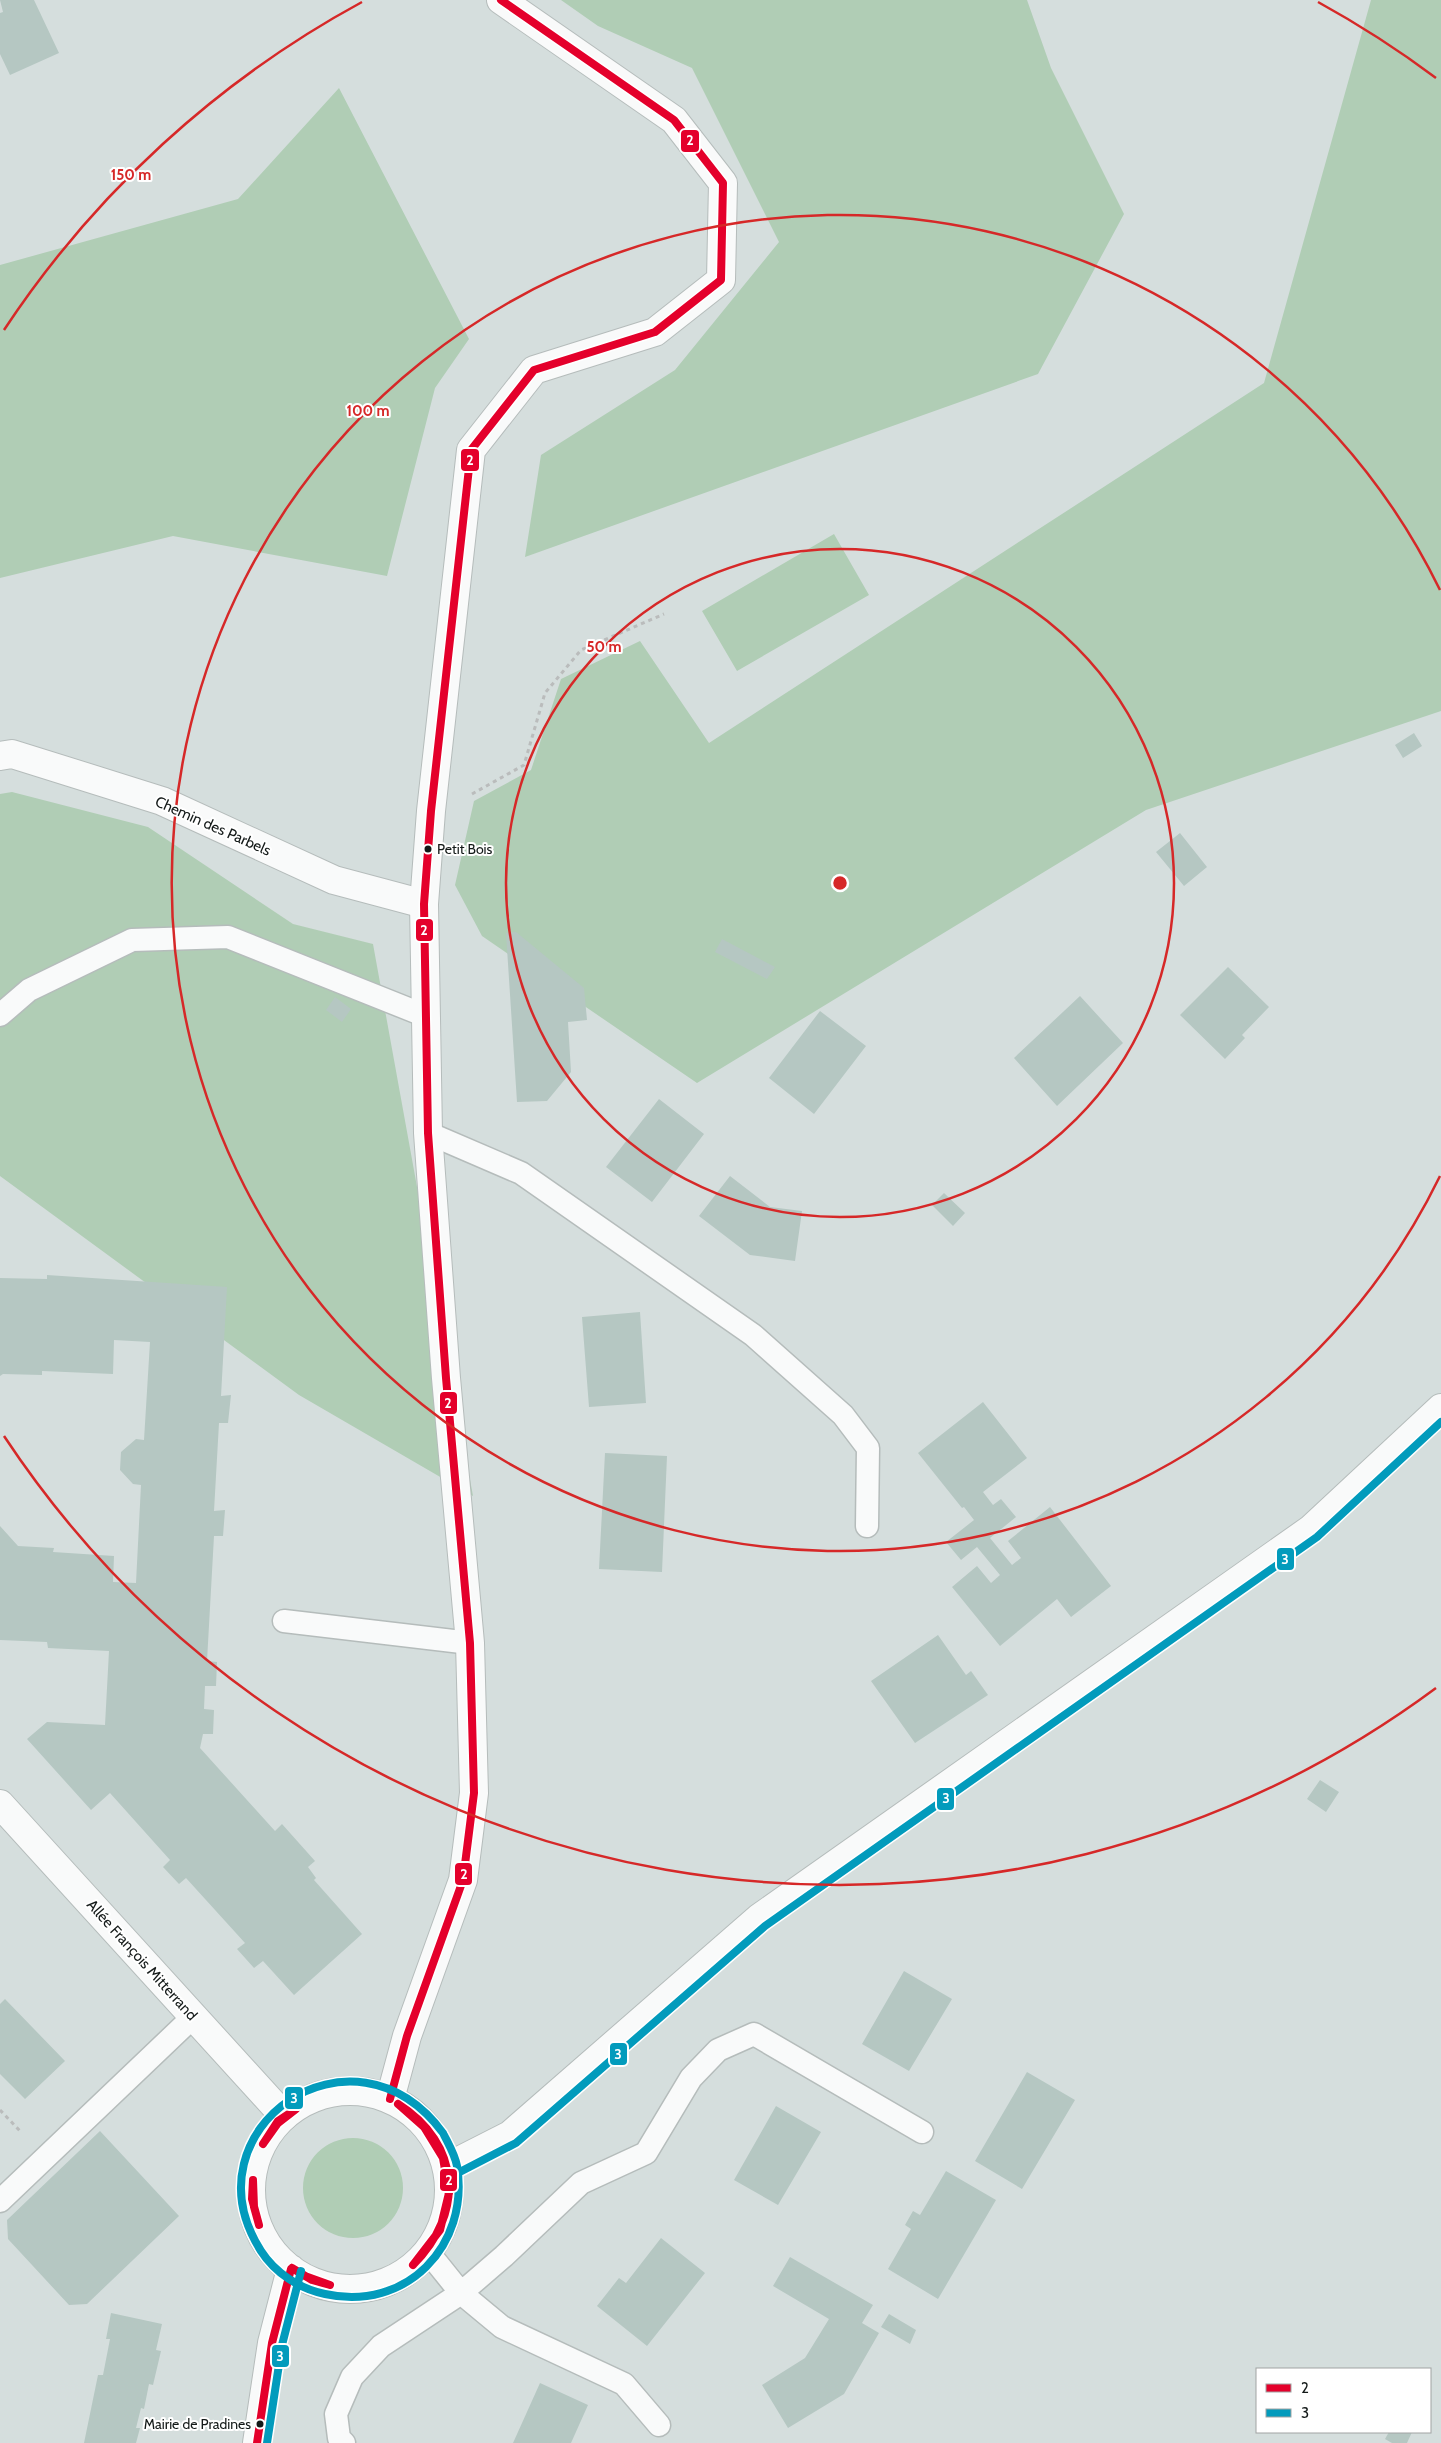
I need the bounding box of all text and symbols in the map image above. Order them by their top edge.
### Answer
line badge: 2 [680,129,700,153]
text: 2 [686,131,694,149]
text: 150 m [111,166,151,184]
text: 100 m [346,402,390,420]
line badge: 2 [460,448,480,472]
text: 2 [466,451,474,469]
text: 50 m [586,638,622,656]
street label: Chemin des Parbels [152,792,274,860]
place label: Petit Bois [437,840,493,858]
marker: Petit Bois [423,844,433,854]
centre of rings [831,874,849,892]
line badge: 2 [415,918,434,942]
text: 2 [420,921,428,939]
line badge: 2 [439,1391,458,1415]
text: 2 [444,1394,452,1412]
line badge: 3 [1276,1547,1295,1571]
text: 3 [1281,1550,1289,1568]
line badge: 3 [936,1787,955,1811]
text: 3 [942,1789,950,1807]
line badge: 2 [454,1862,473,1886]
text: 2 [460,1865,468,1883]
street label: Allée François Mitterrand [83,1896,201,2024]
line badge: 3 [609,2042,628,2066]
text: 3 [614,2045,622,2063]
line badge: 3 [284,2086,304,2110]
text: 3 [290,2089,298,2107]
line badge: 2 [439,2168,458,2192]
text: 2 [445,2171,453,2189]
line badge: 3 [271,2344,290,2368]
text: 3 [276,2347,284,2365]
legend [1256,2368,1431,2433]
text: 2 [1301,2379,1309,2397]
text: 3 [1301,2404,1309,2422]
place label: Mairie de Pradines [144,2415,251,2433]
marker: Mairie de Pradines [255,2419,265,2429]

